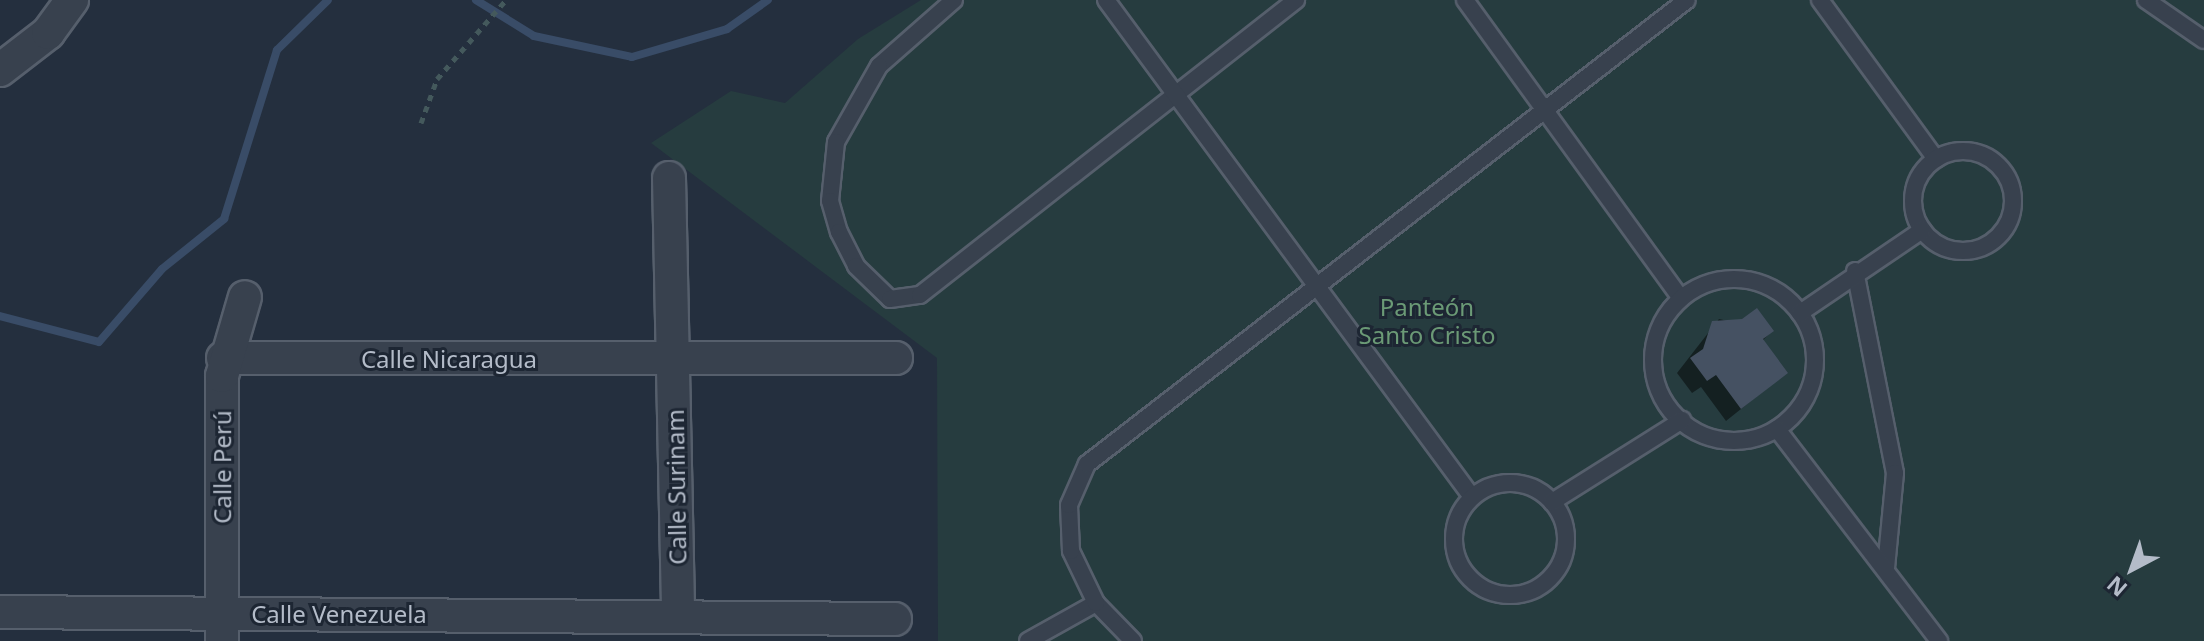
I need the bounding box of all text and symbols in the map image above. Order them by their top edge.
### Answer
park label: Panteón Santo Cristo [1359,293,1495,349]
street label: Calle Nicaragua [361,345,537,373]
street label: Calle Surinam [660,409,692,565]
street label: Calle Perú [208,410,236,524]
north arrow [2092,529,2172,609]
text: N [2100,570,2133,604]
street label: Calle Venezuela [251,600,427,628]

